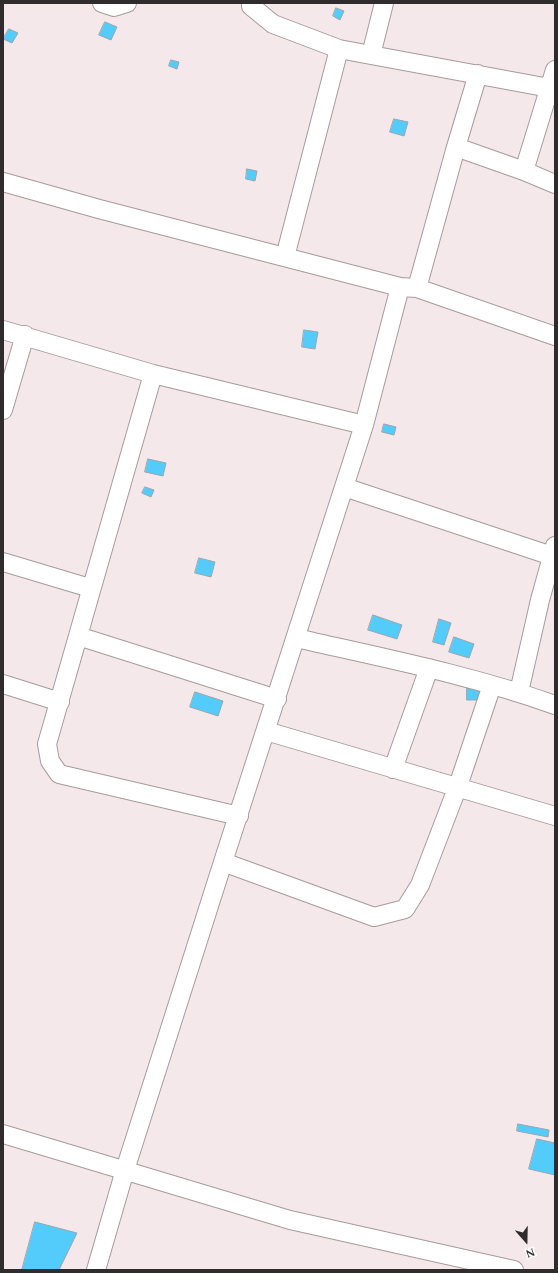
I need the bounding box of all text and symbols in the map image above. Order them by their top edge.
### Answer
north arrow [506,1221,546,1261]
text: N [523,1243,537,1262]

